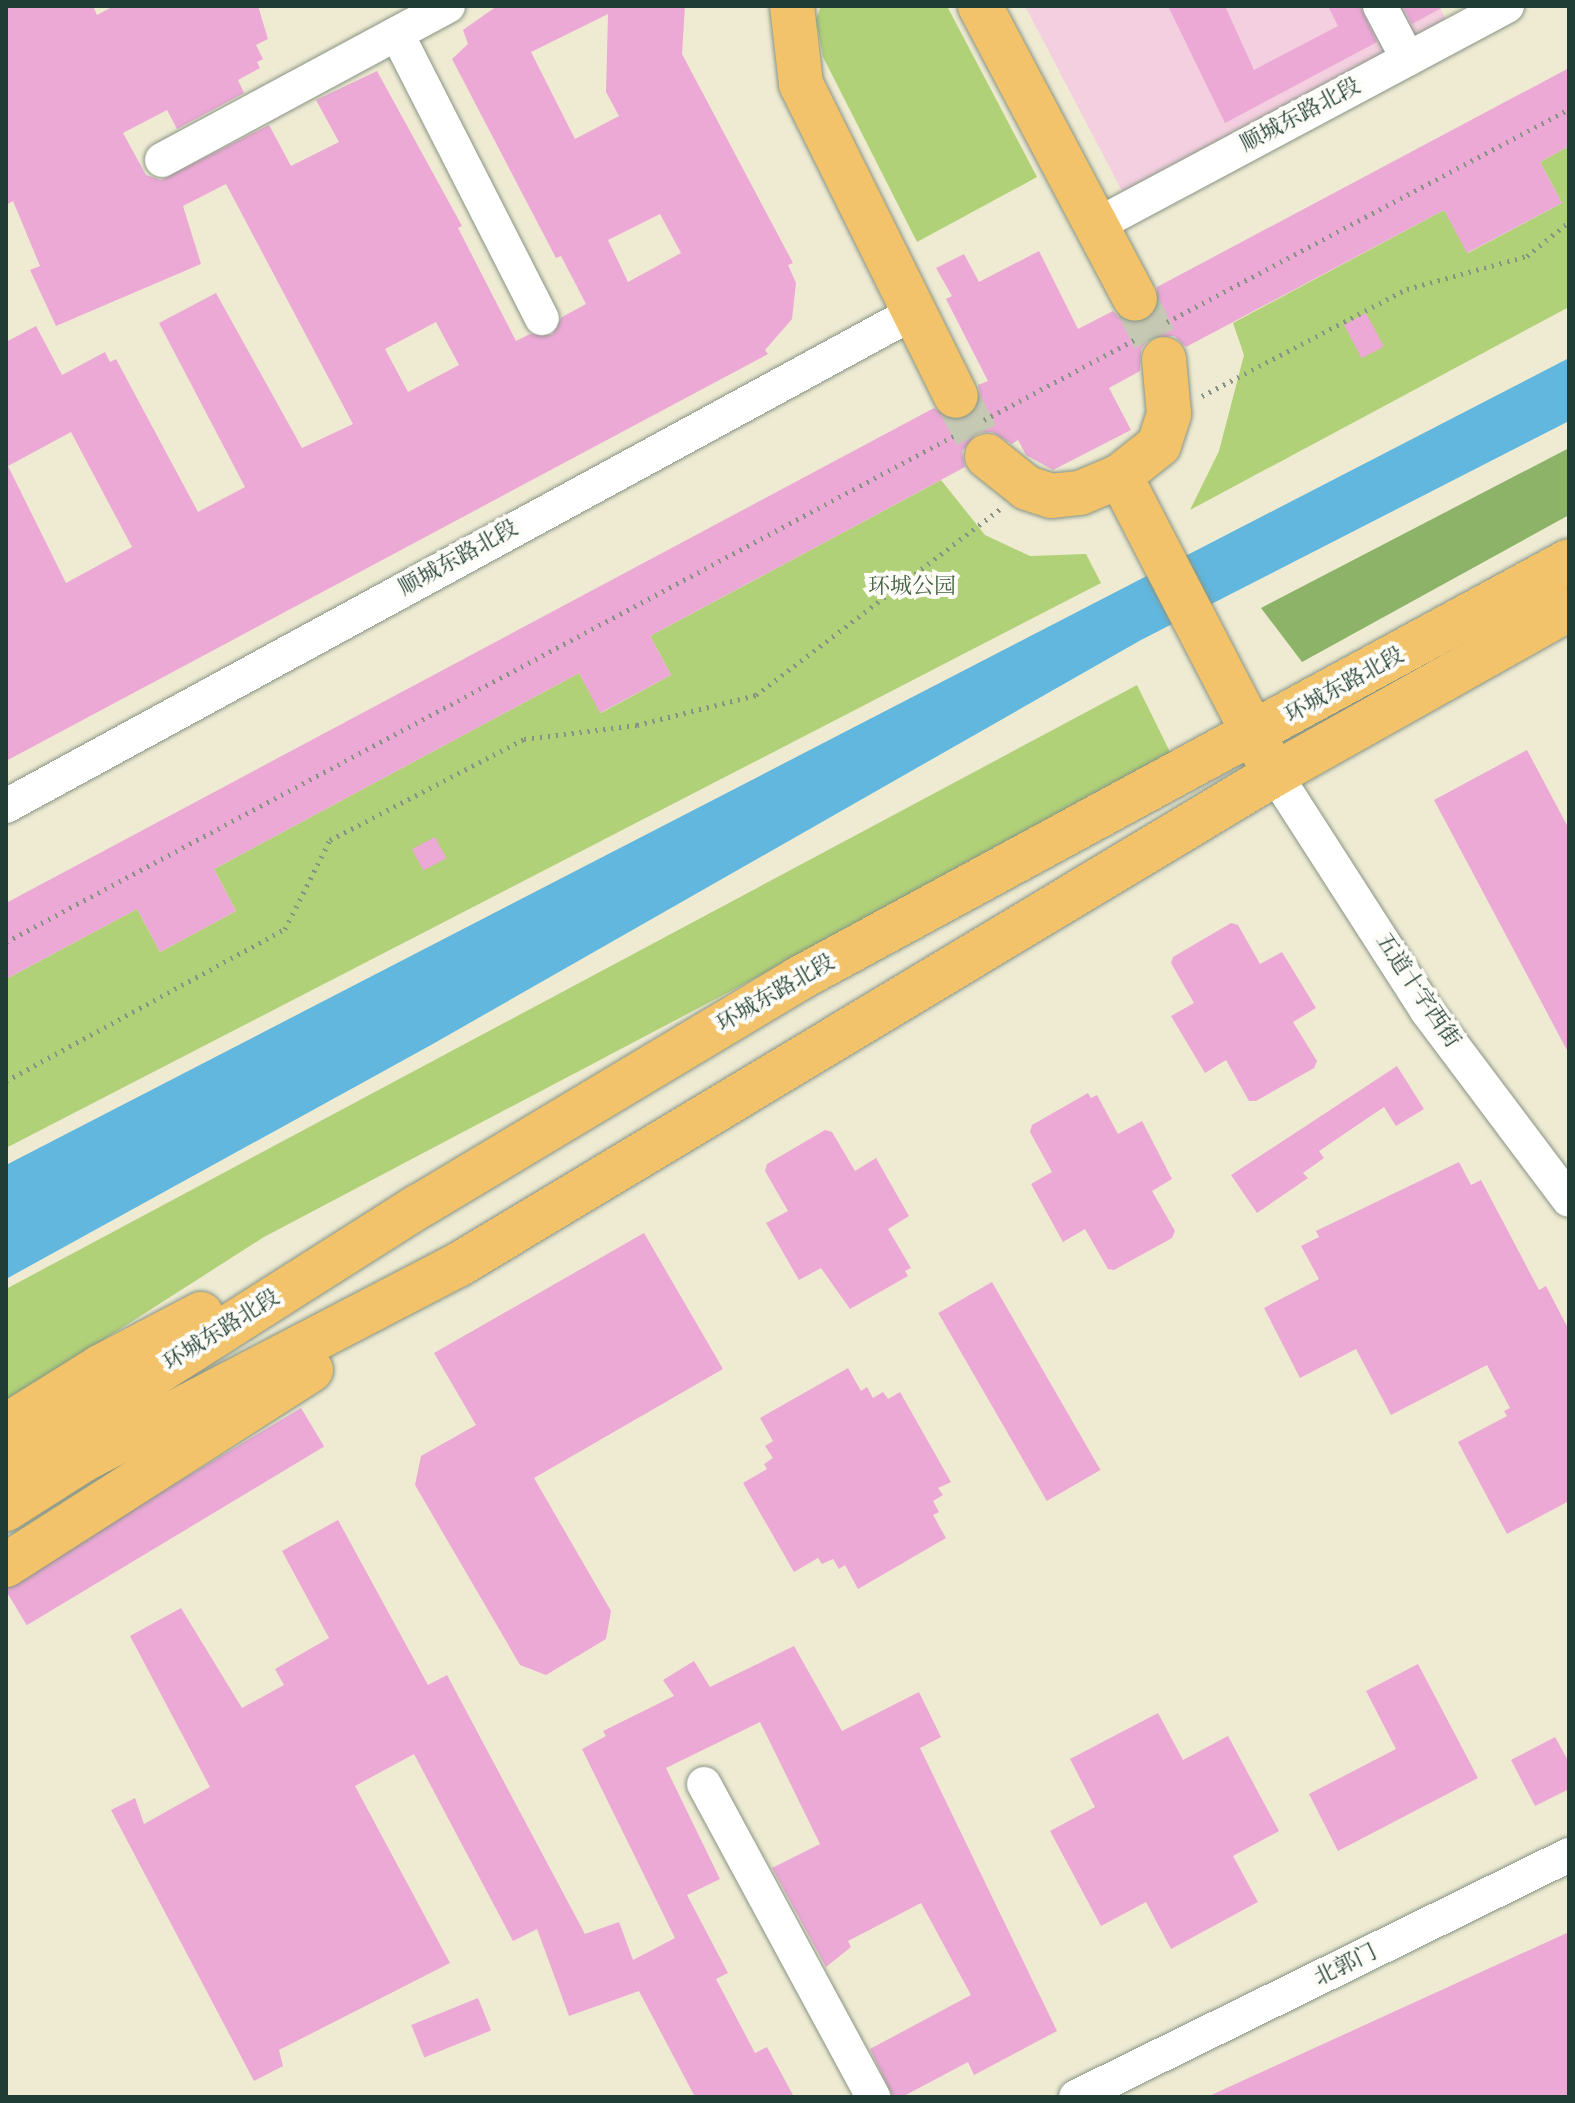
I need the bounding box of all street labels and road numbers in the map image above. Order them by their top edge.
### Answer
street label: 顺城东路北段 [1237,73,1365,159]
street label: 顺城东路北段 [395,515,523,603]
street label: 环城东路北段 [1281,642,1409,730]
street label: 五道十字西街 [1369,929,1465,1053]
street label: 环城东路北段 [712,950,840,1038]
street label: 环城东路北段 [159,1285,285,1377]
street label: 北郭门 [1311,1940,1381,1992]

